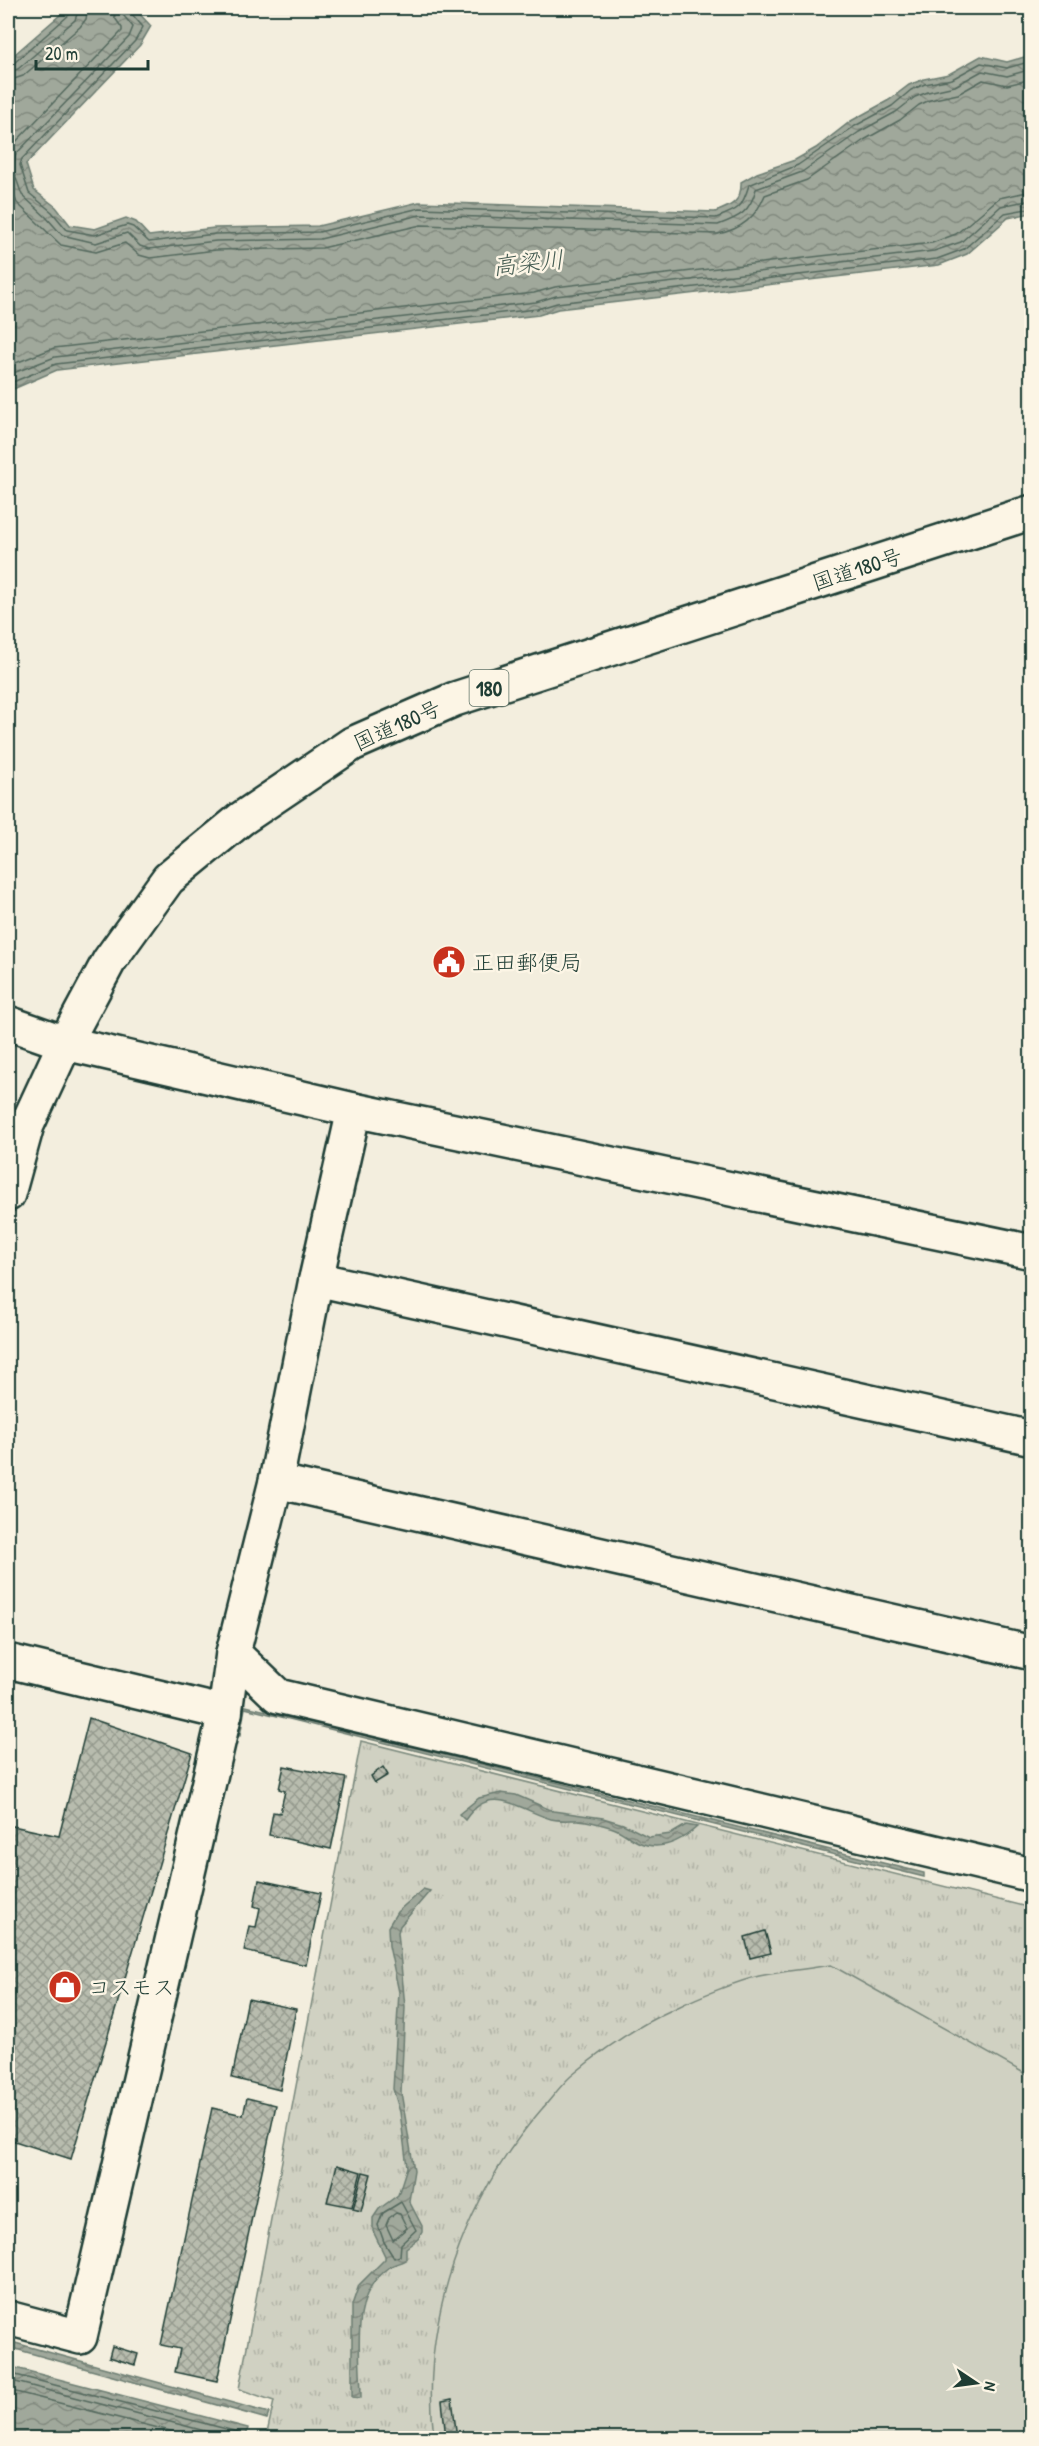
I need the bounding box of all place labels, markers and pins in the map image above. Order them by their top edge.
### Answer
public building icon: 正田郵便局 [431,944,467,980]
place label: 正田郵便局 [472,947,582,977]
shop icon: コスモス [47,1969,83,2005]
place label: コスモス [88,1972,175,2002]

